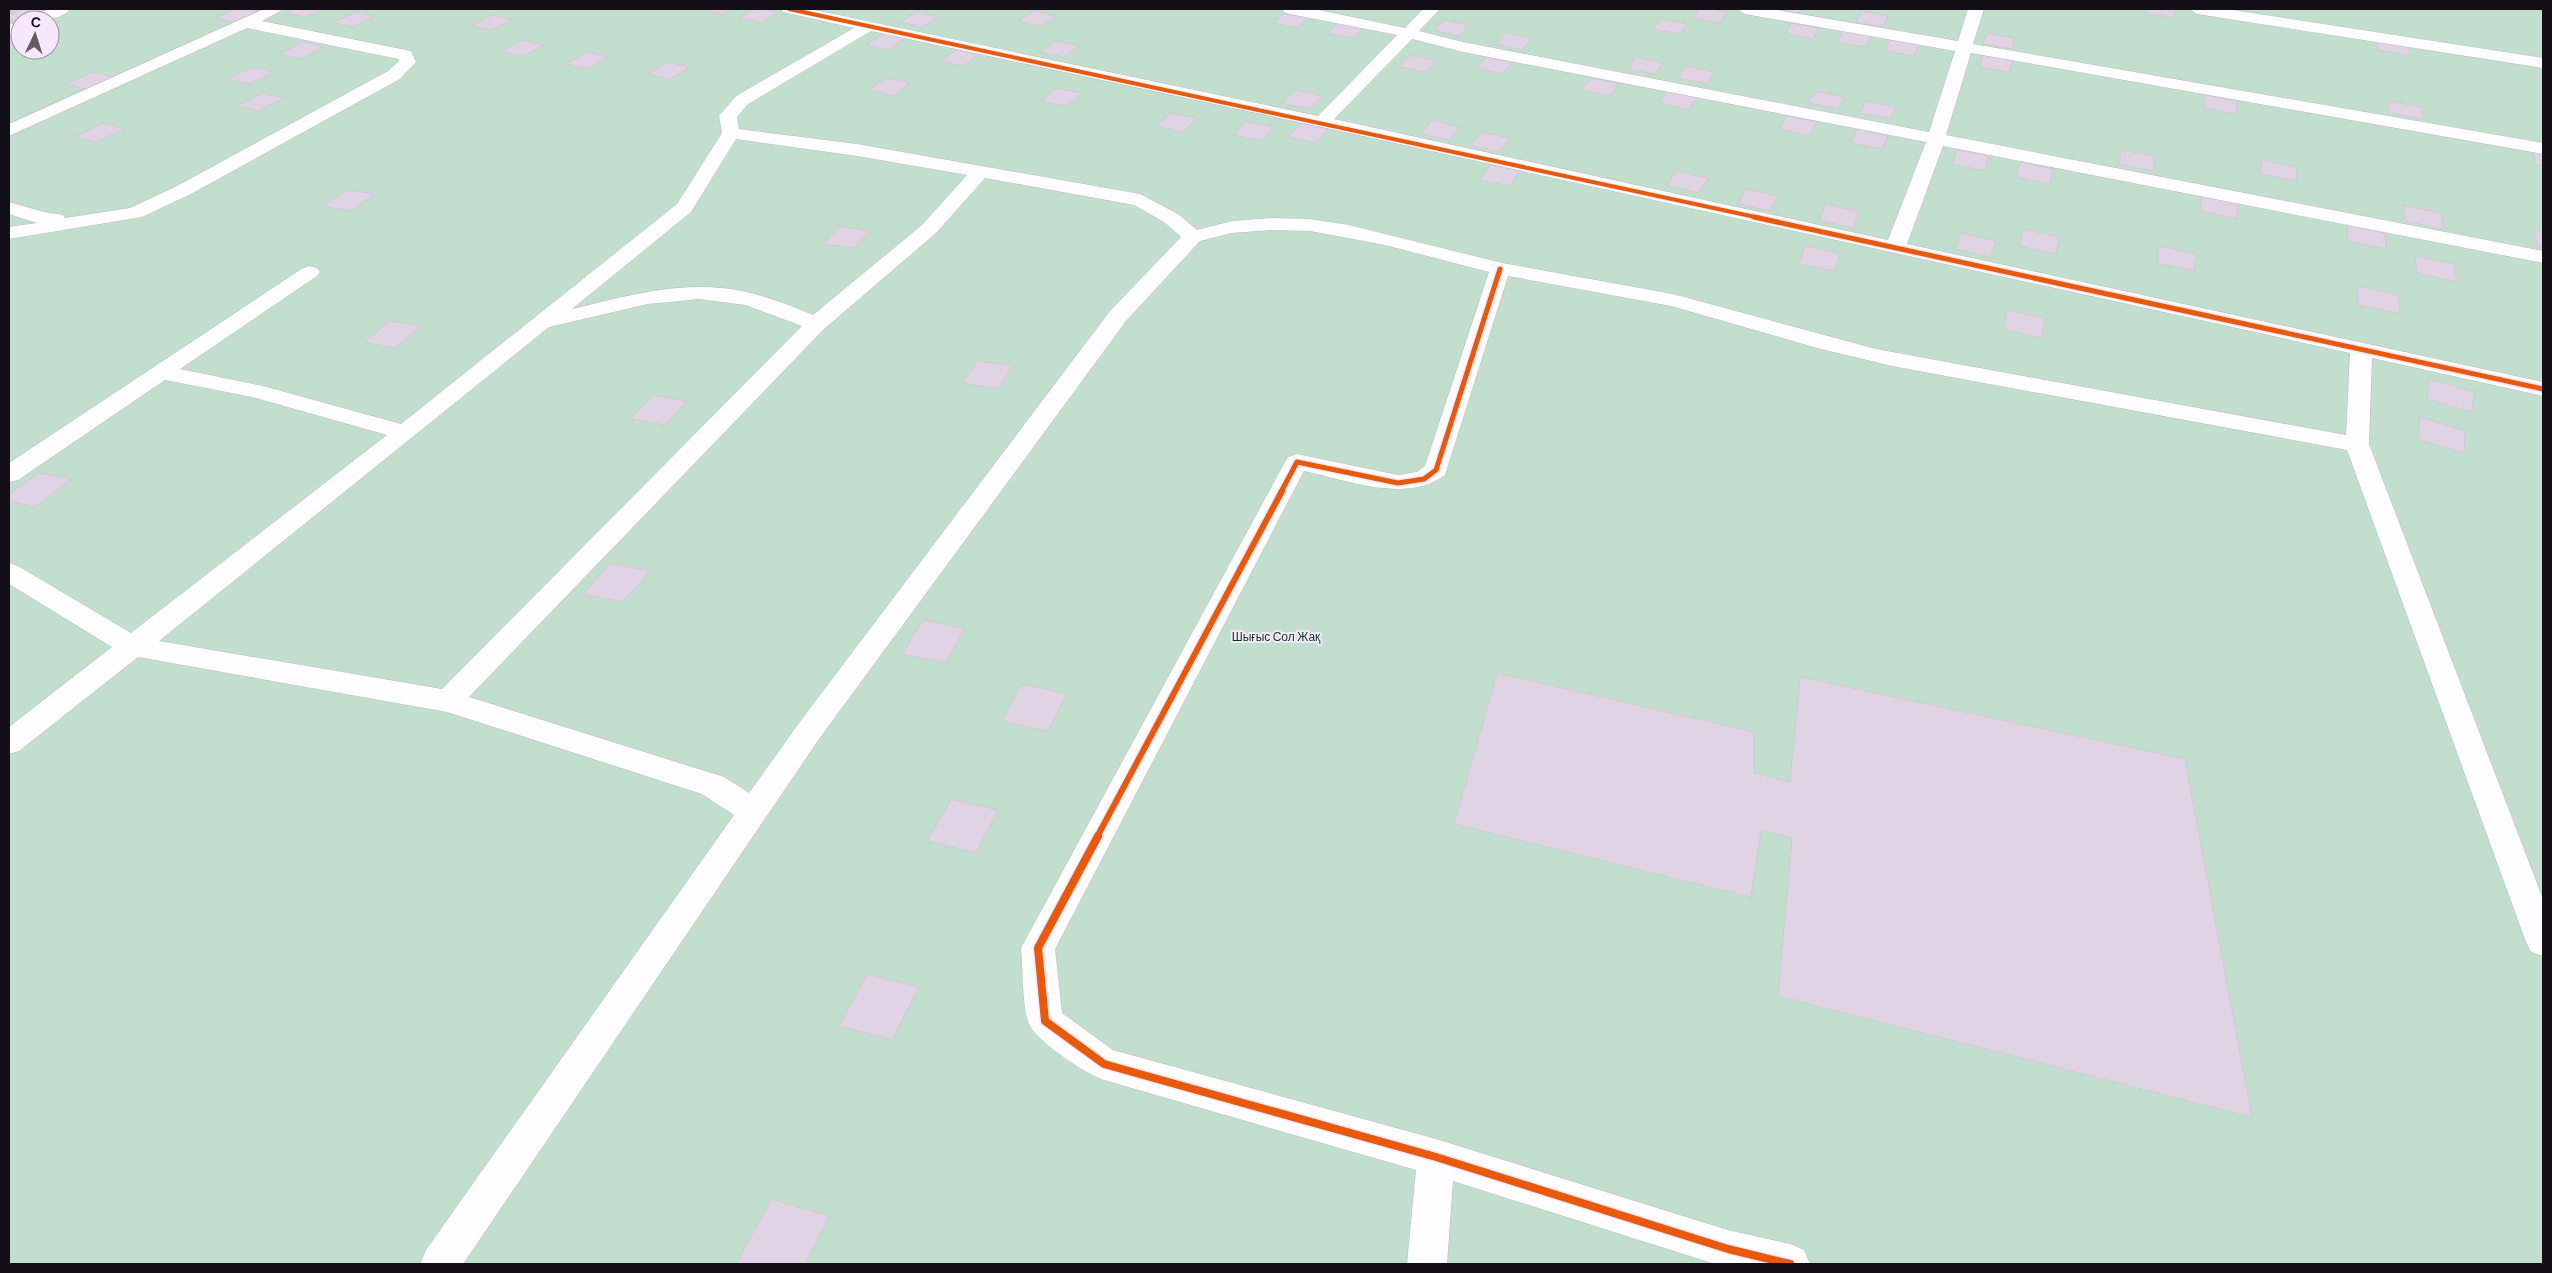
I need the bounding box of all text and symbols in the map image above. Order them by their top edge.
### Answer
north arrow [10,10,60,60]
text: С [30,13,42,30]
park label: Шығыс Сол Жақ [1232,629,1321,644]

